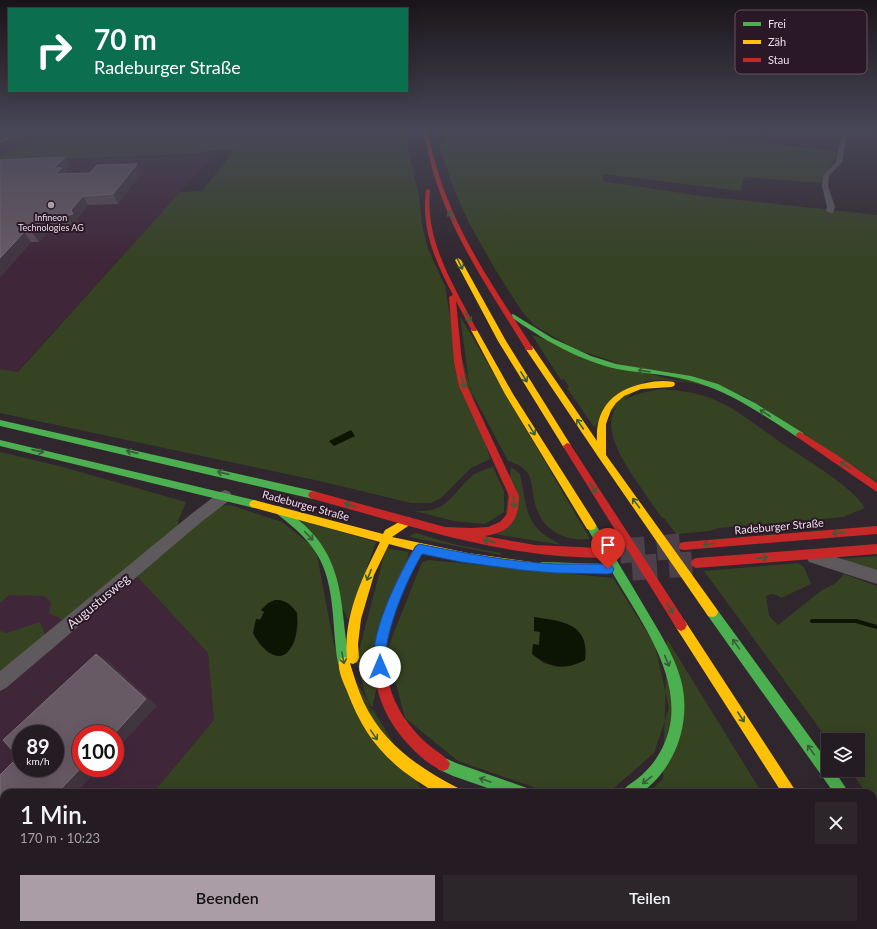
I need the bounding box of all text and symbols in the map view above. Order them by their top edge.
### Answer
legend [735,10,867,74]
text: Frei [768,17,786,30]
text: 70 m [94,22,157,56]
icon: right [28,24,80,76]
text: Zäh [768,35,786,48]
text: Stau [768,53,789,66]
text: Radeburger Straße [94,56,241,78]
marker: Infineon Technologies AG [46,200,56,210]
one-way arrow [447,210,455,222]
place label: Infineon Technologies AG [18,212,84,233]
one-way arrow [457,258,464,270]
one-way arrow [465,311,472,323]
one-way arrow [638,367,651,375]
one-way arrow [521,371,529,383]
one-way arrow [460,375,467,388]
one-way arrow [760,409,771,417]
one-way arrow [576,419,584,430]
one-way arrow [528,424,536,436]
one-way arrow [31,448,44,456]
one-way arrow [125,448,138,456]
one-way arrow [840,461,851,469]
one-way arrow [217,469,230,476]
one-way arrow [589,482,597,493]
street label: Radeburger Straße [261,487,351,523]
one-way arrow [511,495,518,508]
one-way arrow [632,498,640,509]
one-way arrow [343,501,356,508]
street label: Radeburger Straße [734,516,824,536]
pin [591,528,625,569]
one-way arrow [832,530,845,537]
one-way arrow [304,531,314,541]
icon: arrive [597,534,619,556]
one-way arrow [483,536,496,544]
one-way arrow [703,540,716,547]
one-way arrow [755,554,768,561]
one-way arrow [365,569,373,581]
street label: Augustusweg [63,570,133,632]
one-way arrow [666,602,674,613]
one-way arrow [732,639,740,650]
position arrow [359,646,401,688]
one-way arrow [339,651,347,664]
one-way arrow [664,655,672,667]
one-way arrow [737,711,745,723]
speed limit sign: 100 [72,725,124,777]
one-way arrow [370,730,378,741]
map controls [821,733,865,777]
button: layers [821,733,865,777]
text: 89 [26,734,50,758]
one-way arrow [807,745,815,756]
text: km/h [26,755,50,767]
one-way arrow [478,776,491,783]
one-way arrow [641,776,652,785]
text: 1 Min. [20,800,87,829]
button: close [815,802,857,844]
text: 170 m · 10:23 [20,830,100,846]
button: Beenden [20,875,435,921]
button: Teilen [443,875,857,921]

